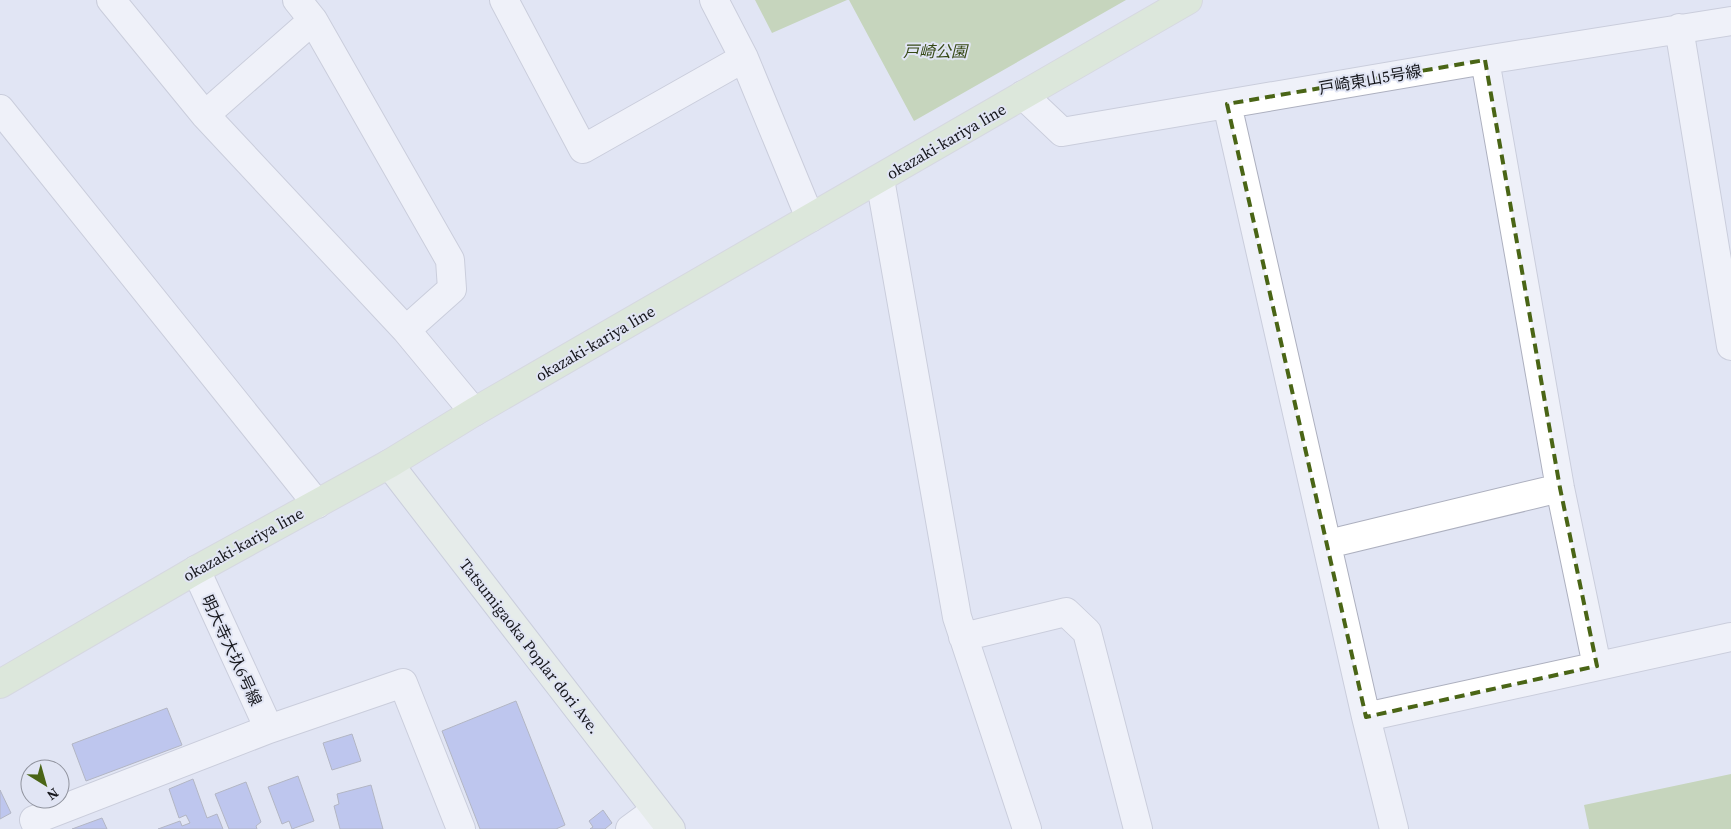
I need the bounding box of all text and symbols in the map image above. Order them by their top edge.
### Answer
park label: 戸崎公園 [903,40,969,62]
street label: 戸崎東山5号線 [1317,59,1423,99]
street label: okazaki-kariya line [882,98,1010,184]
street label: okazaki-kariya line [531,300,659,386]
street label: okazaki-kariya line [179,502,307,586]
street label: Tatsumigaoka Poplar dori Ave. [455,554,605,738]
street label: 明大寺大圦6号線 [197,591,267,709]
north arrow [20,759,70,809]
text: N [43,783,63,805]

